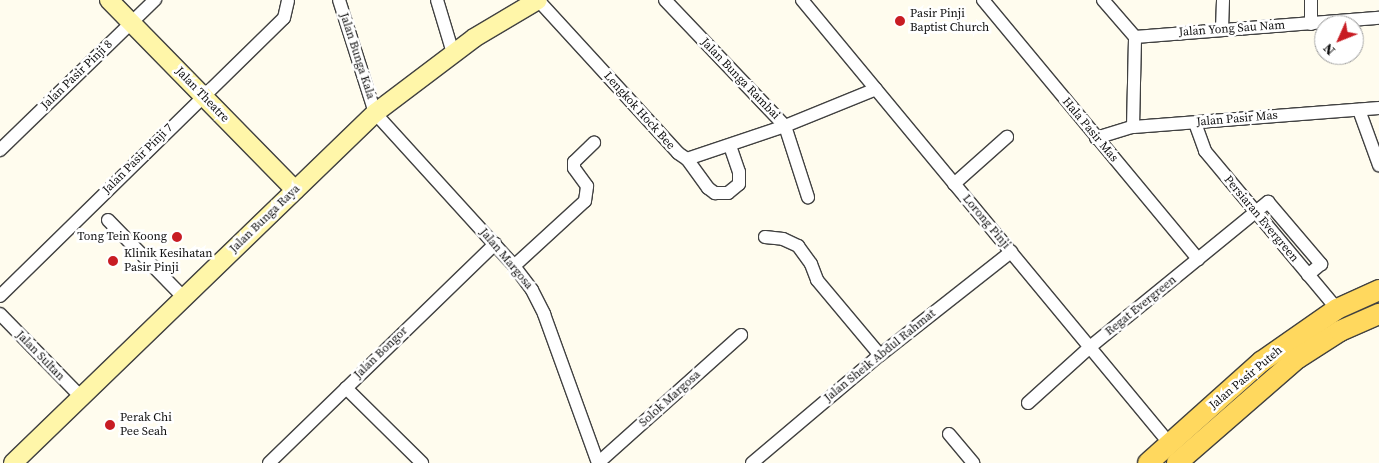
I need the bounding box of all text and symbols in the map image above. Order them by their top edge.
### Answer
place label: Pasir Pinji Baptist Church [910,7,989,35]
street label: Jalan Bunga Kala [336,11,378,101]
marker: Pasir Pinji Baptist Church [894,15,906,27]
north arrow [1314,15,1364,65]
street label: Jalan Yong Sau Nam [1178,18,1286,40]
street label: Jalan Bunga Rambai [697,35,783,123]
street label: Jalan Pasir Pinji 8 [38,37,116,113]
text: N [1318,39,1340,60]
street label: Jalan Theatre [172,64,232,126]
street label: Lengkok Hock Bee [600,69,678,153]
street label: Hala Pasir Mas [1059,95,1121,165]
street label: Jalan Pasir Mas [1196,108,1278,130]
street label: Jalan Pasir Pinji 7 [100,121,176,197]
street label: Persiaran Evergreen [1221,173,1301,265]
street label: Jalan Bunga Raya [227,182,303,256]
street label: Lorong Pinji [959,192,1013,252]
street label: Jalan Margosa [476,225,536,293]
place label: Tong Tein Koong [77,230,167,244]
marker: Tong Tein Koong [171,231,183,243]
place label: Klinik Kesihatan Pasir Pinji [124,247,213,275]
marker: Klinik Kesihatan Pasir Pinji [106,254,120,268]
street label: Regat Evergreen [1103,273,1179,339]
street label: Jalan Sheik Abdul Rahmat [821,307,939,405]
street label: Jalan Bongor [351,324,411,382]
street label: Jalan Sultan [13,328,67,384]
street label: Jalan Pasir Puteh [1207,343,1285,413]
street label: Solok Margosa [636,368,704,430]
place label: Perak Chi Pee Seah [120,411,172,439]
marker: Perak Chi Pee Seah [104,419,116,431]

